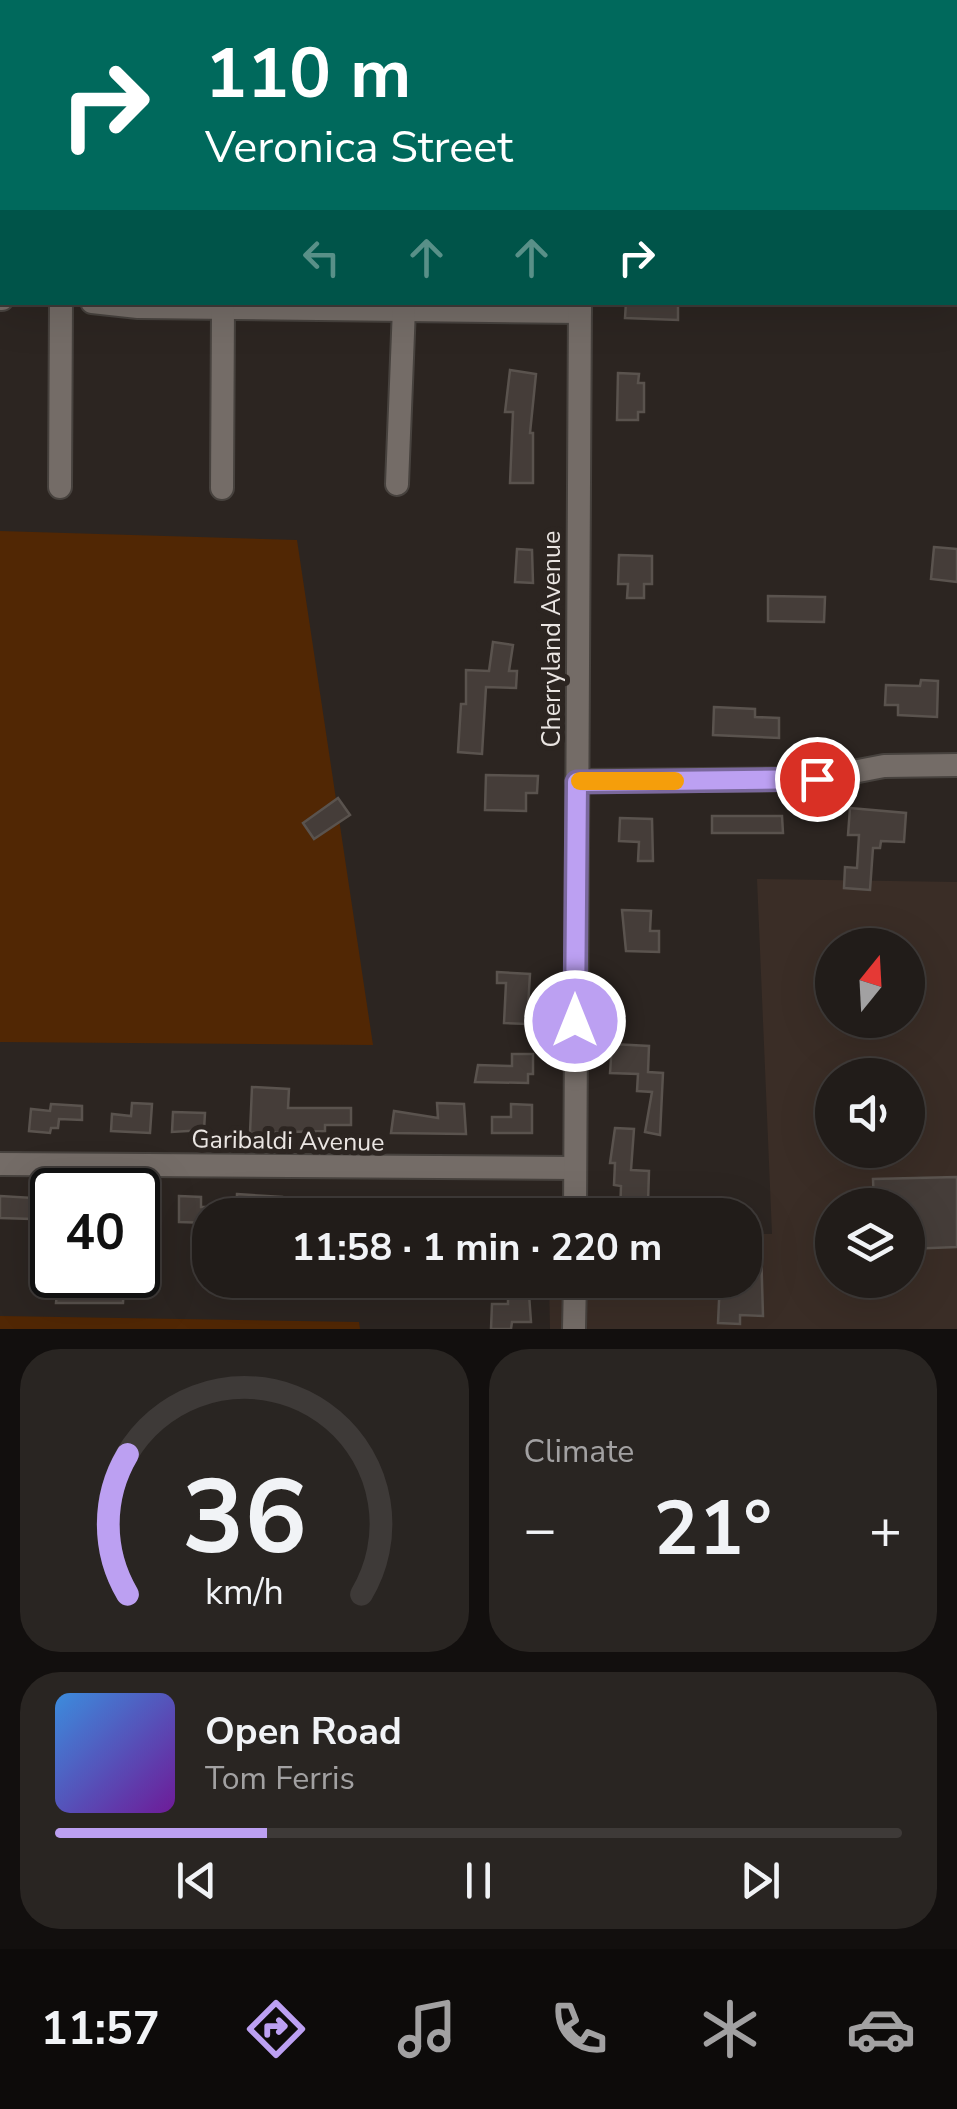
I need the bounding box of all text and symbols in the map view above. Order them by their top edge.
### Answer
text: 110 m [205,26,411,122]
icon: right [40,40,170,170]
text: Veronica Street [205,117,513,178]
icon: left [294,230,349,285]
icon: ahead [399,230,454,285]
icon: ahead [504,230,559,285]
icon: right [609,230,664,285]
street label: Cherryland Avenue [535,531,569,747]
pin [775,737,860,822]
icon: arrive [790,752,845,807]
north arrow [815,928,925,1038]
map controls [815,928,925,1298]
position arrow [523,969,627,1073]
button: sound [815,1058,925,1168]
street label: Garibaldi Avenue [191,1122,385,1160]
speed limit sign: 40 [30,1168,160,1298]
button: layers [815,1188,925,1298]
text: 11:58 · 1 min · 220 m [292,1222,662,1273]
text: Climate [524,1430,634,1473]
text: 36 [182,1447,307,1589]
text: 21° [654,1478,772,1580]
text: − [524,1492,557,1567]
text: + [869,1492,902,1567]
text: km/h [205,1568,284,1617]
text: Open Road [205,1706,402,1757]
text: Tom Ferris [205,1757,355,1800]
icon: previous [169,1853,224,1908]
icon: pause [451,1853,506,1908]
icon: next [733,1853,788,1908]
icon: directions [241,1994,311,2064]
icon: music [392,1994,462,2064]
icon: phone [544,1994,614,2064]
icon: climate [695,1994,765,2064]
icon: car [846,1994,916,2064]
text: 11:57 [41,1999,160,2060]

